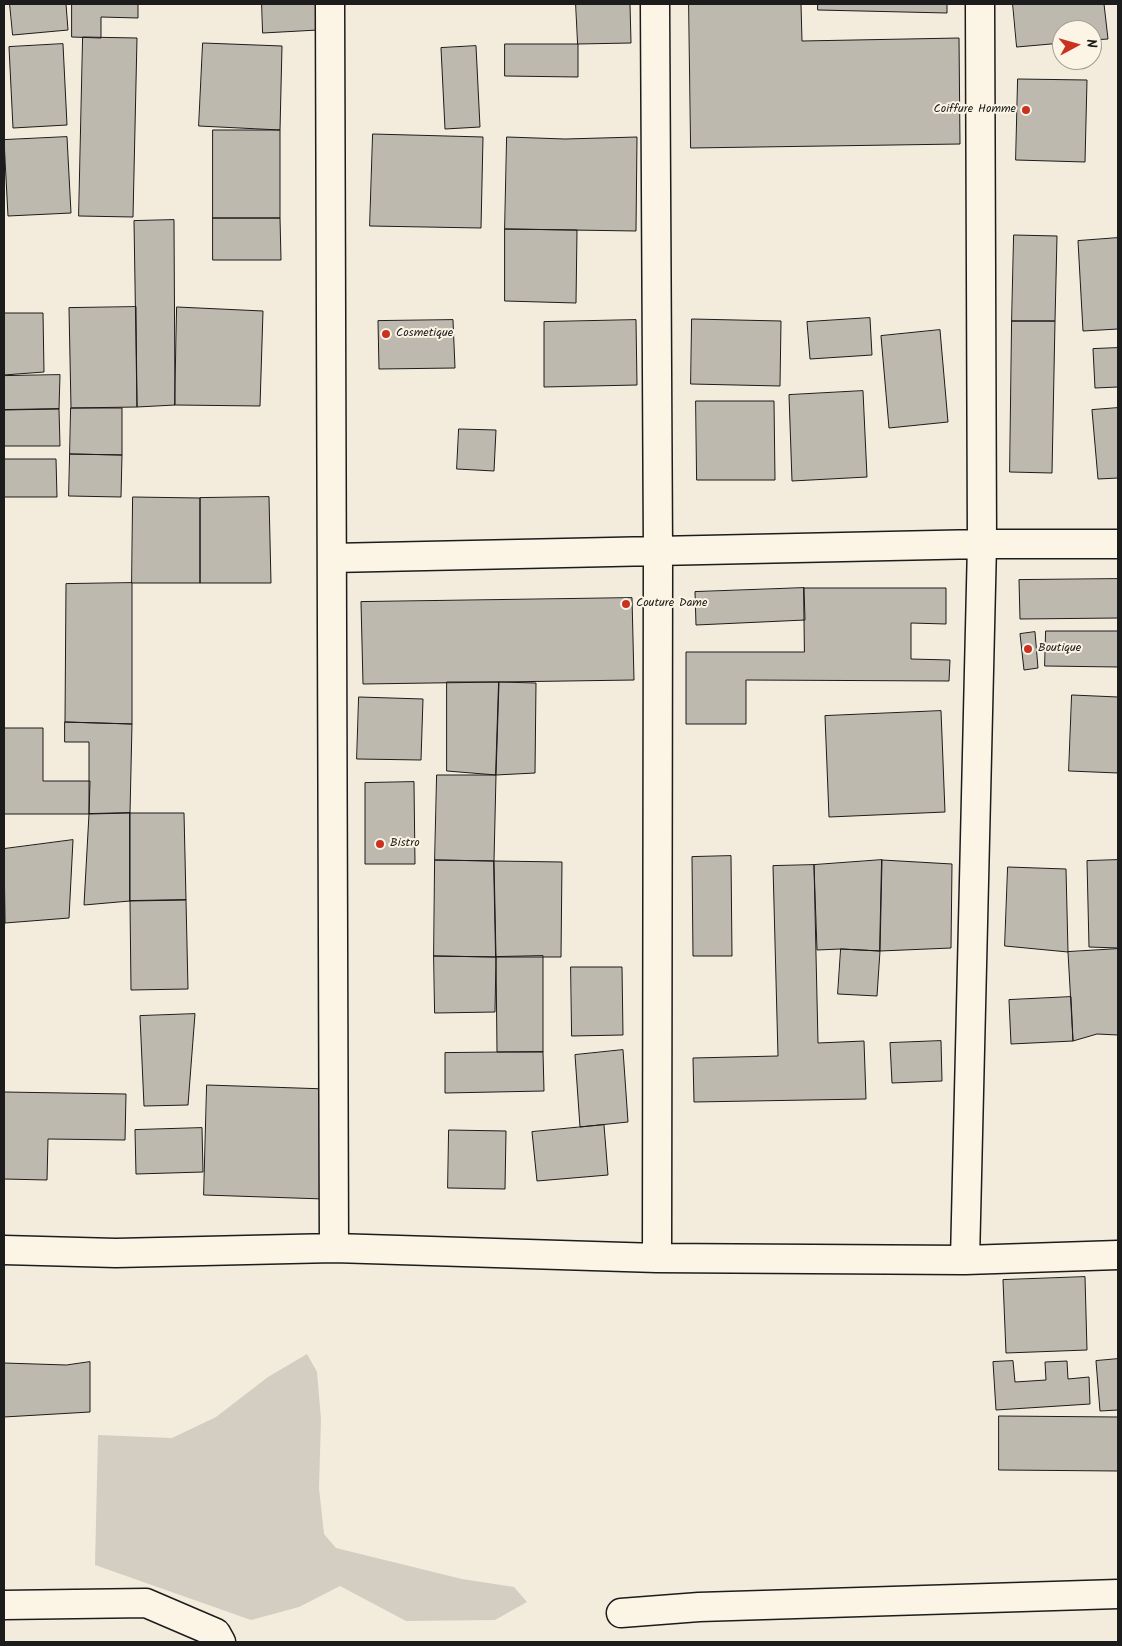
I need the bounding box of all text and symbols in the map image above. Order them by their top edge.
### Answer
north arrow [1052,20,1102,70]
text: N [1080,38,1102,49]
place label: Coiffure Homme [934,103,1016,117]
marker: Coiffure Homme [1020,104,1032,116]
place label: Cosmetique [396,327,453,341]
marker: Cosmetique [380,328,392,340]
place label: Couture Dame [636,597,707,611]
marker: Couture Dame [620,598,632,610]
place label: Boutique [1038,642,1081,656]
marker: Boutique [1022,643,1034,655]
place label: Bistro [390,837,420,851]
marker: Bistro [374,838,386,850]

